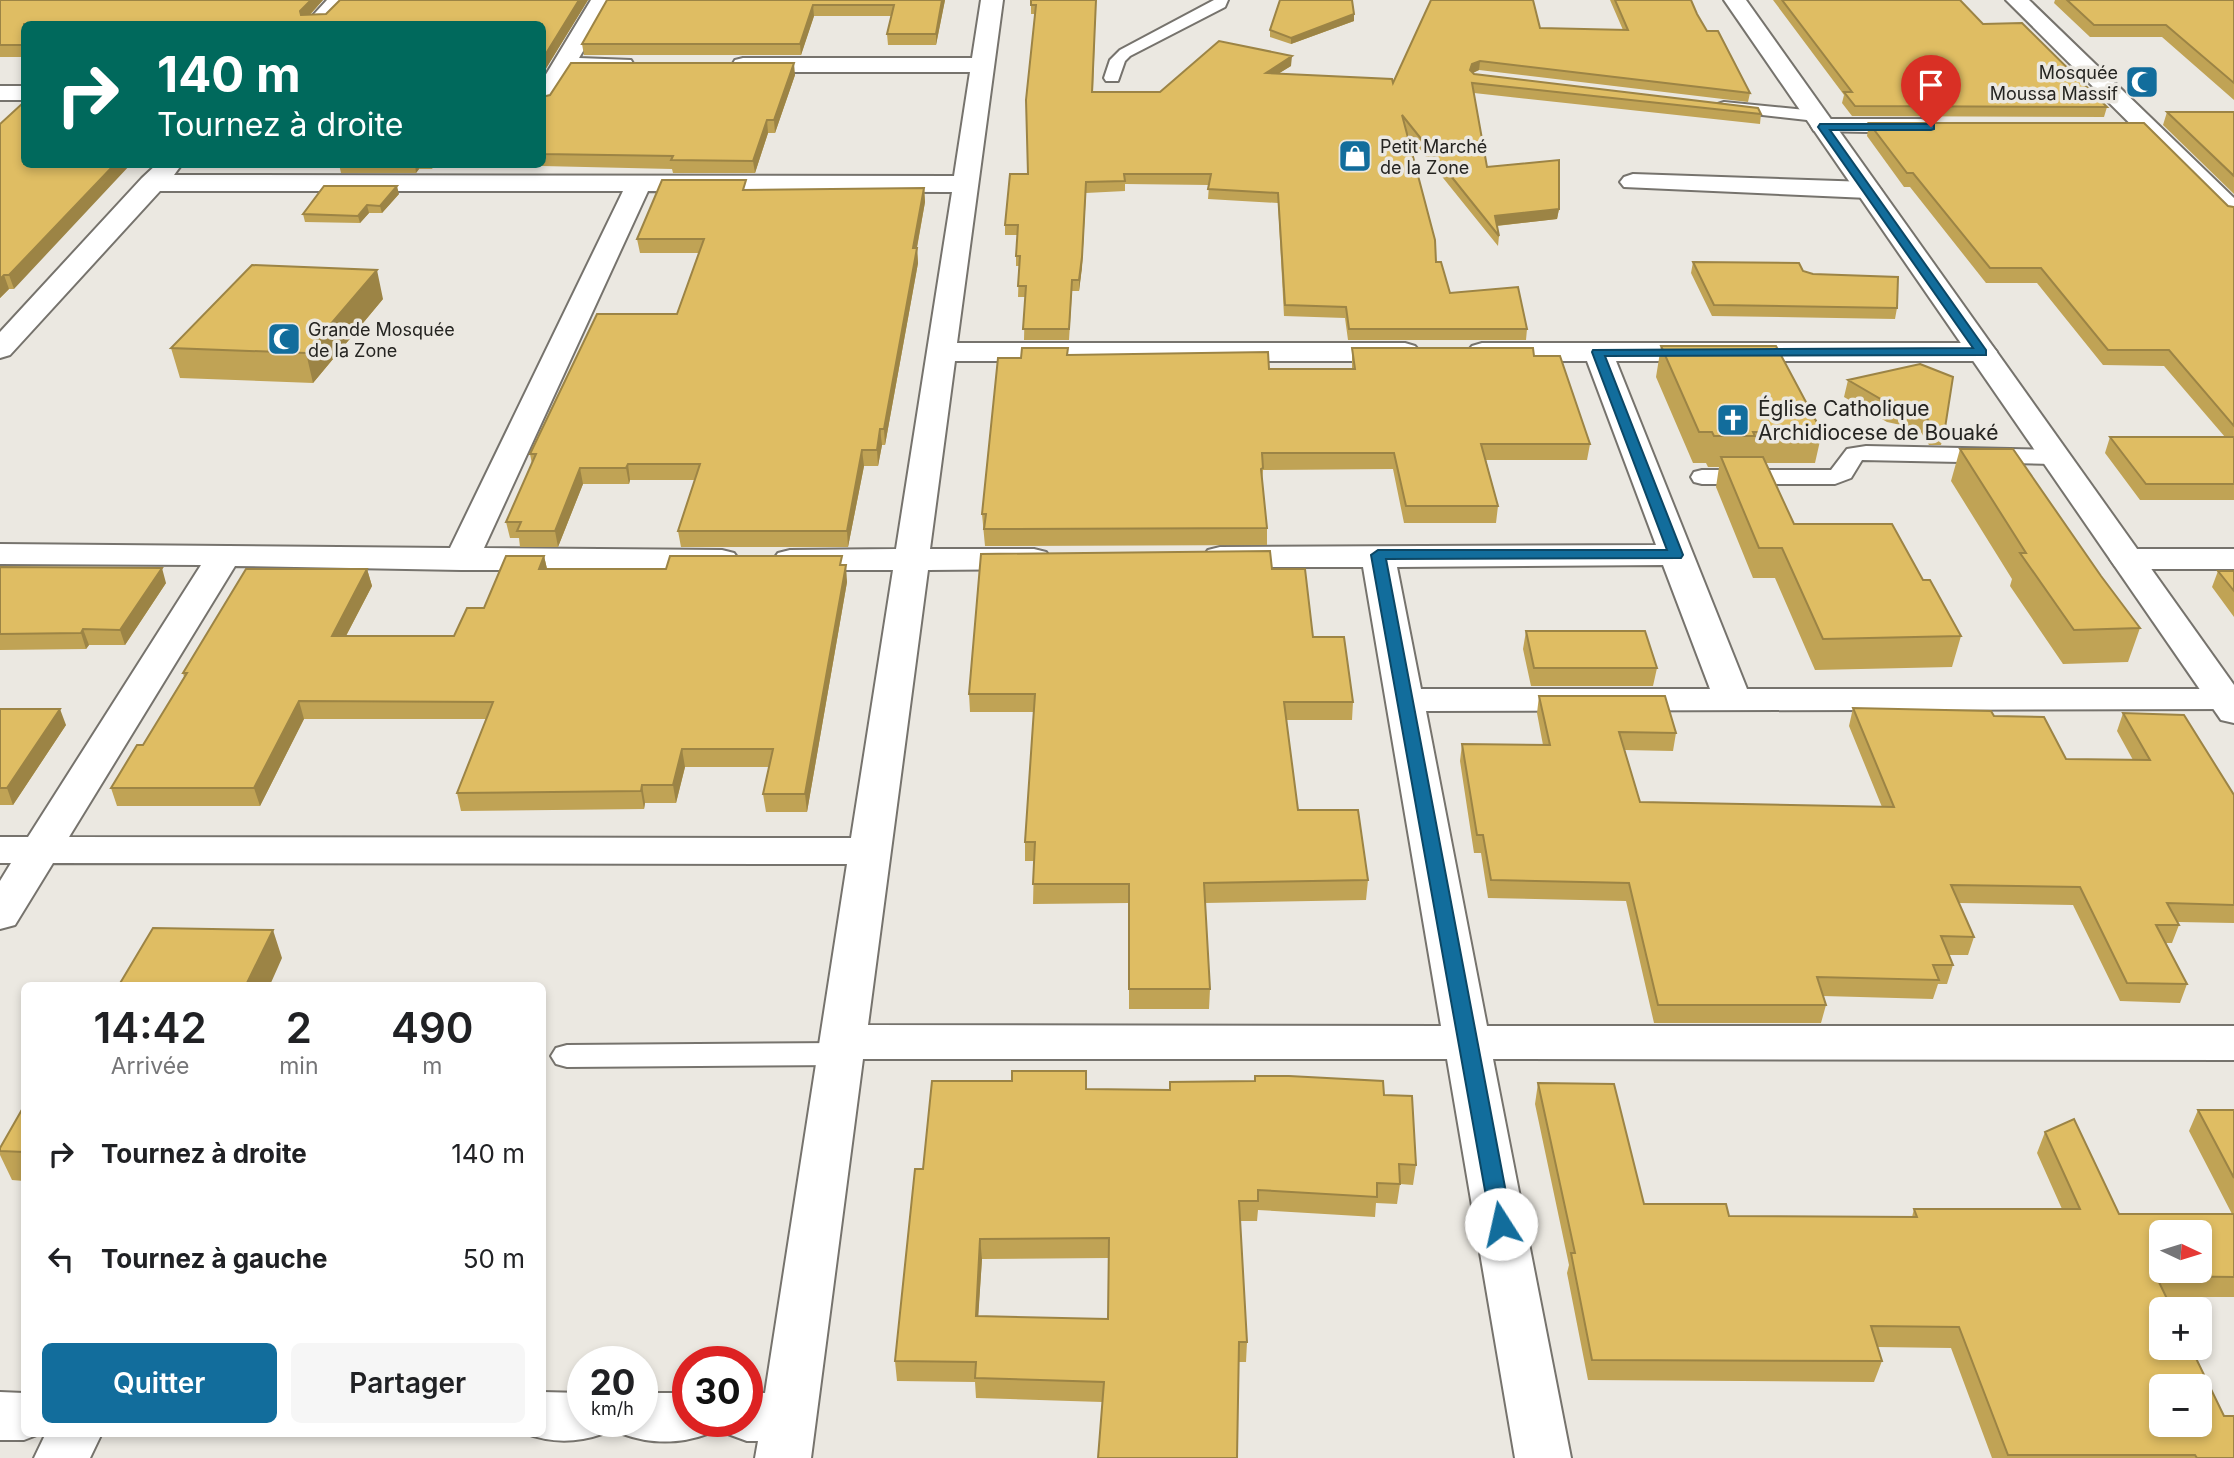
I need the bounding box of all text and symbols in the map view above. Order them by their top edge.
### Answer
text: 140 m [157,45,301,104]
icon: right [42,49,133,140]
pin [1901,55,1961,127]
place label: Mosquée Moussa Massif [1990,62,2118,104]
mosque icon: Mosquée Moussa Massif [2123,63,2161,101]
icon: arrive [1912,66,1950,104]
text: Tournez à droite [157,105,403,144]
place label: Petit Marché de la Zone [1380,136,1487,178]
shop icon: Petit Marché de la Zone [1336,137,1374,175]
place label: Grande Mosquée de la Zone [308,319,455,361]
mosque icon: Grande Mosquée de la Zone [265,320,303,358]
place label: Église Catholique Archidiocese de Bouaké [1758,395,1998,445]
church icon: Église Catholique Archidiocese de Bouaké [1714,401,1752,439]
text: 14:42 [93,1002,207,1053]
text: 2 [286,1002,312,1053]
text: 490 [391,1002,474,1053]
text: Arrivée [111,1052,189,1080]
text: min [279,1052,319,1080]
text: m [422,1052,442,1080]
icon: right [42,1135,80,1173]
text: Tournez à droite [101,1138,307,1169]
text: 140 m [451,1138,525,1169]
position arrow [1464,1187,1538,1261]
north arrow [2149,1220,2212,1283]
map controls [2149,1220,2212,1437]
icon: left [42,1240,80,1278]
text: Tournez à gauche [101,1243,327,1274]
text: 50 m [463,1243,525,1274]
button: + [2149,1297,2212,1360]
button: Quitter [42,1343,277,1423]
button: Partager [291,1343,525,1423]
speed limit sign: 30 [672,1346,763,1437]
text: 20 [590,1361,635,1403]
button: − [2149,1374,2212,1437]
text: km/h [591,1398,634,1419]

